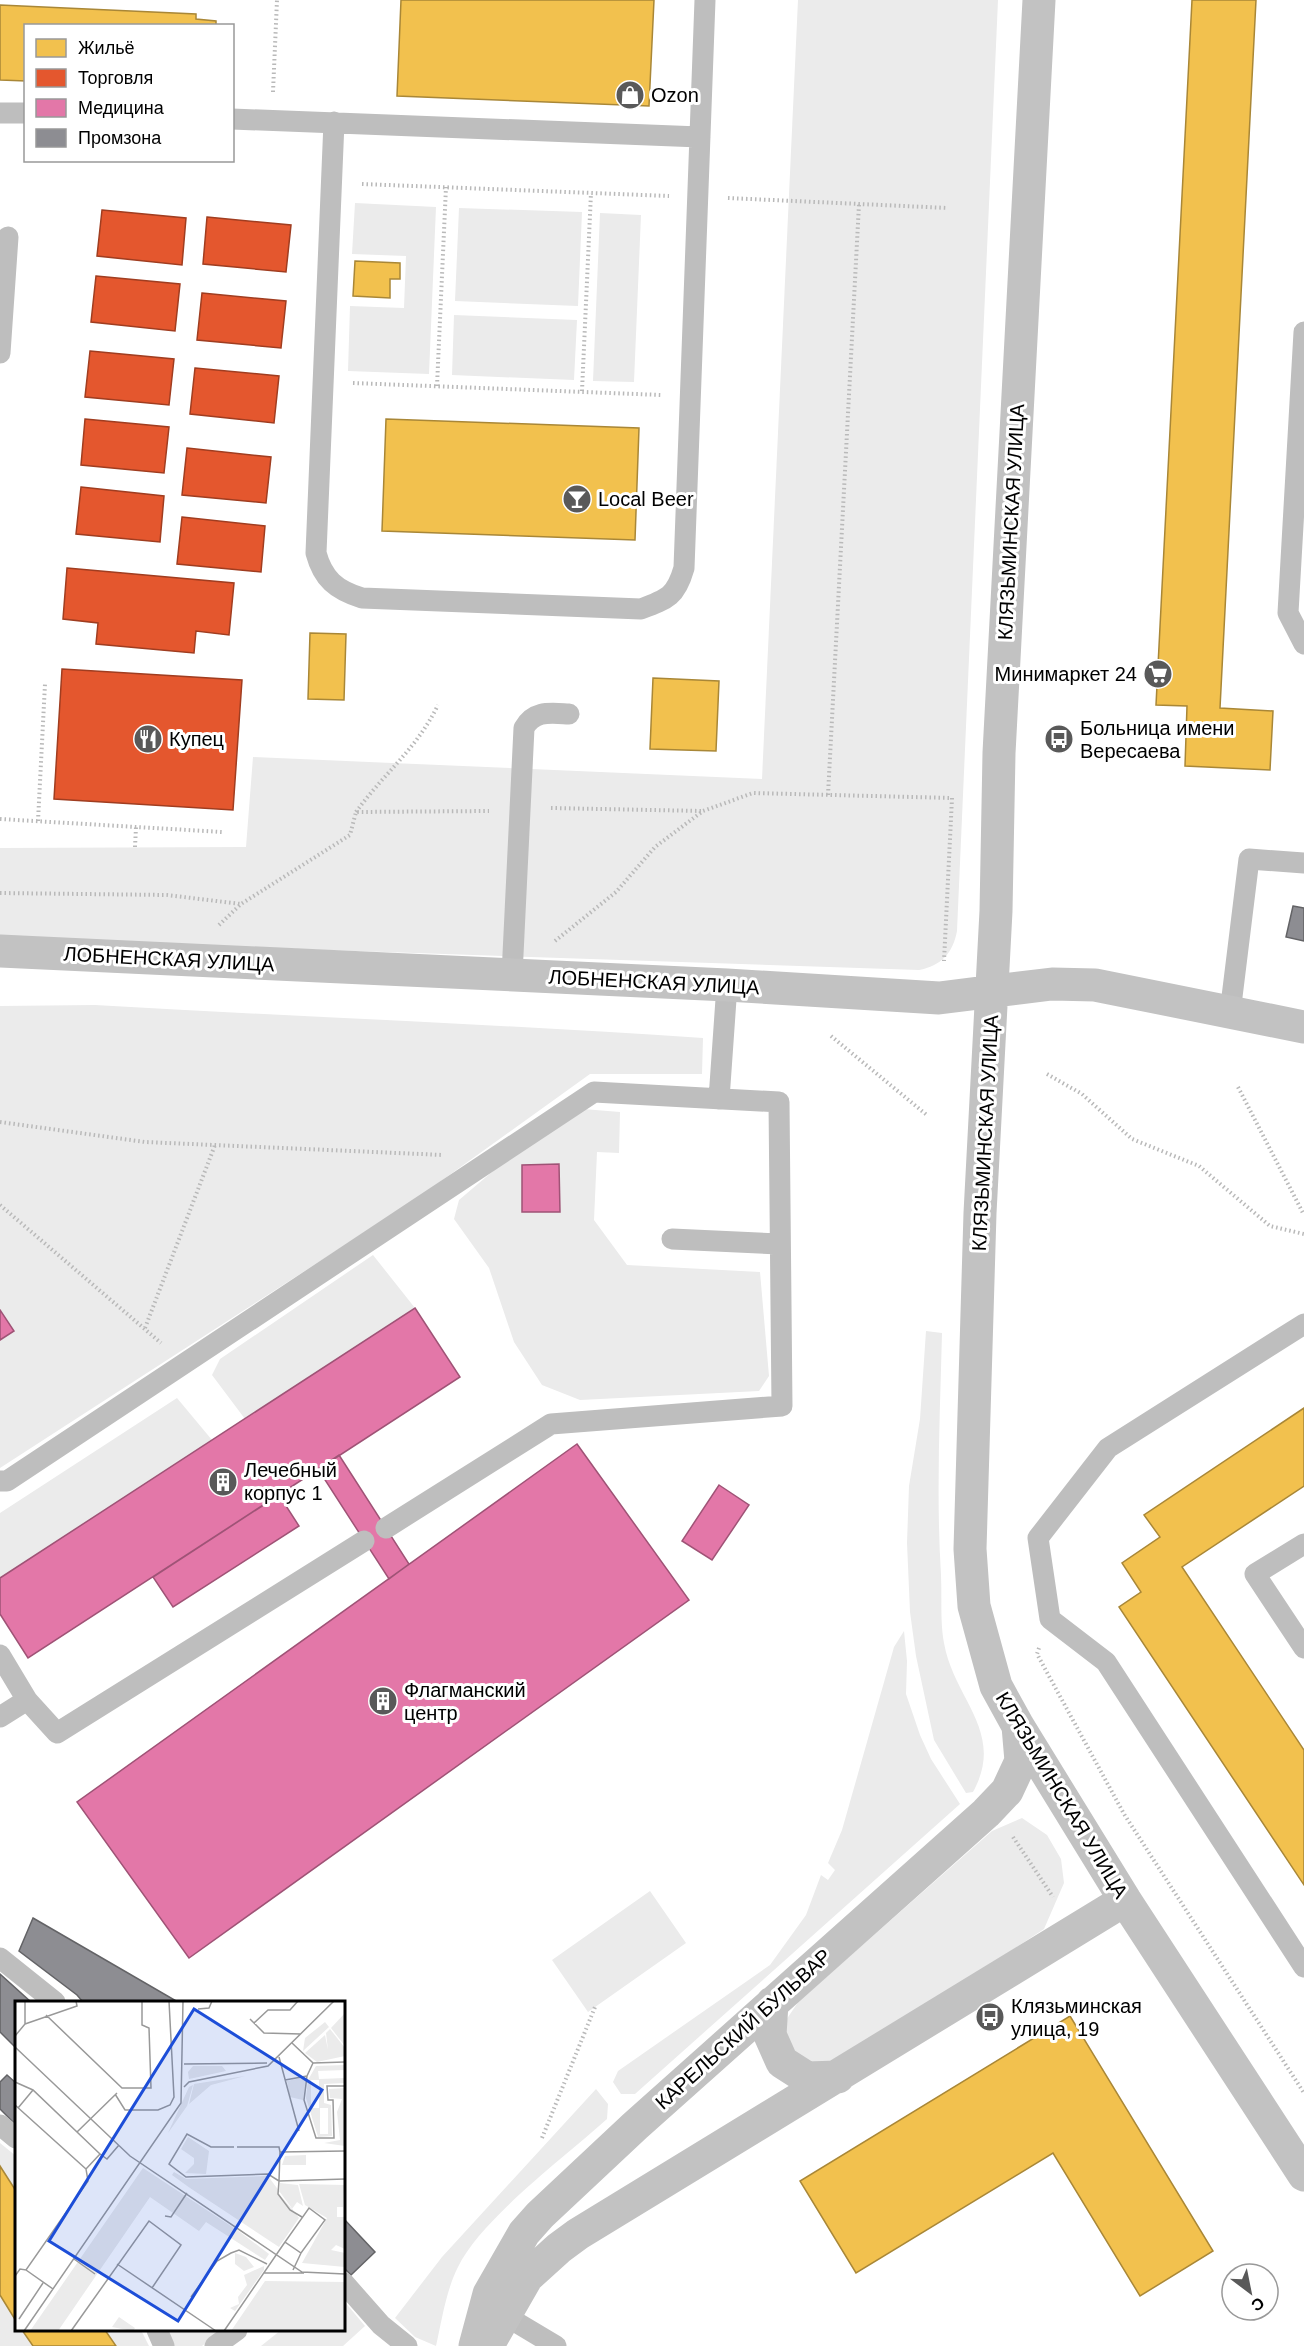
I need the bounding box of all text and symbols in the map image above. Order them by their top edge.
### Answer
legend [24,24,234,162]
text: Жильё [78,38,135,58]
text: Торговля [78,68,153,88]
shop icon: Ozon [614,79,646,111]
place label: Ozon [651,84,699,106]
text: Медицина [78,98,165,118]
text: Промзона [78,128,162,148]
street label: КЛЯЗЬМИНСКАЯ УЛИЦА [994,403,1028,641]
bar icon: Local Beer [561,483,593,515]
place label: Local Beer [598,488,694,510]
supermarket icon: Минимаркет 24 [1142,658,1174,690]
place label: Минимаркет 24 [995,663,1137,685]
place label: Больница имени Вересаева [1080,717,1235,762]
restaurant icon: Купец [132,723,164,755]
bus stop icon: Больница имени Вересаева [1043,723,1075,755]
place label: Купец [169,728,224,750]
street label: ЛОБНЕНСКАЯ УЛИЦА [63,942,276,976]
street label: ЛОБНЕНСКАЯ УЛИЦА [548,965,761,999]
street label: КЛЯЗЬМИНСКАЯ УЛИЦА [968,1014,1002,1252]
place label: Лечебный корпус 1 [244,1459,337,1504]
building icon: Лечебный корпус 1 [207,1466,239,1498]
place label: Флагманский центр [404,1679,526,1724]
building icon: Флагманский центр [367,1685,399,1717]
street label: КЛЯЗЬМИНСКАЯ УЛИЦА [992,1688,1133,1903]
street label: КАРЕЛЬСКИЙ БУЛЬВАР [650,1944,835,2114]
place label: Клязьминская улица, 19 [1011,1995,1142,2040]
inset map [15,2001,345,2331]
bus stop icon: Клязьминская улица, 19 [974,2001,1006,2033]
north arrow [1220,2262,1280,2322]
text: С [1248,2294,1267,2315]

